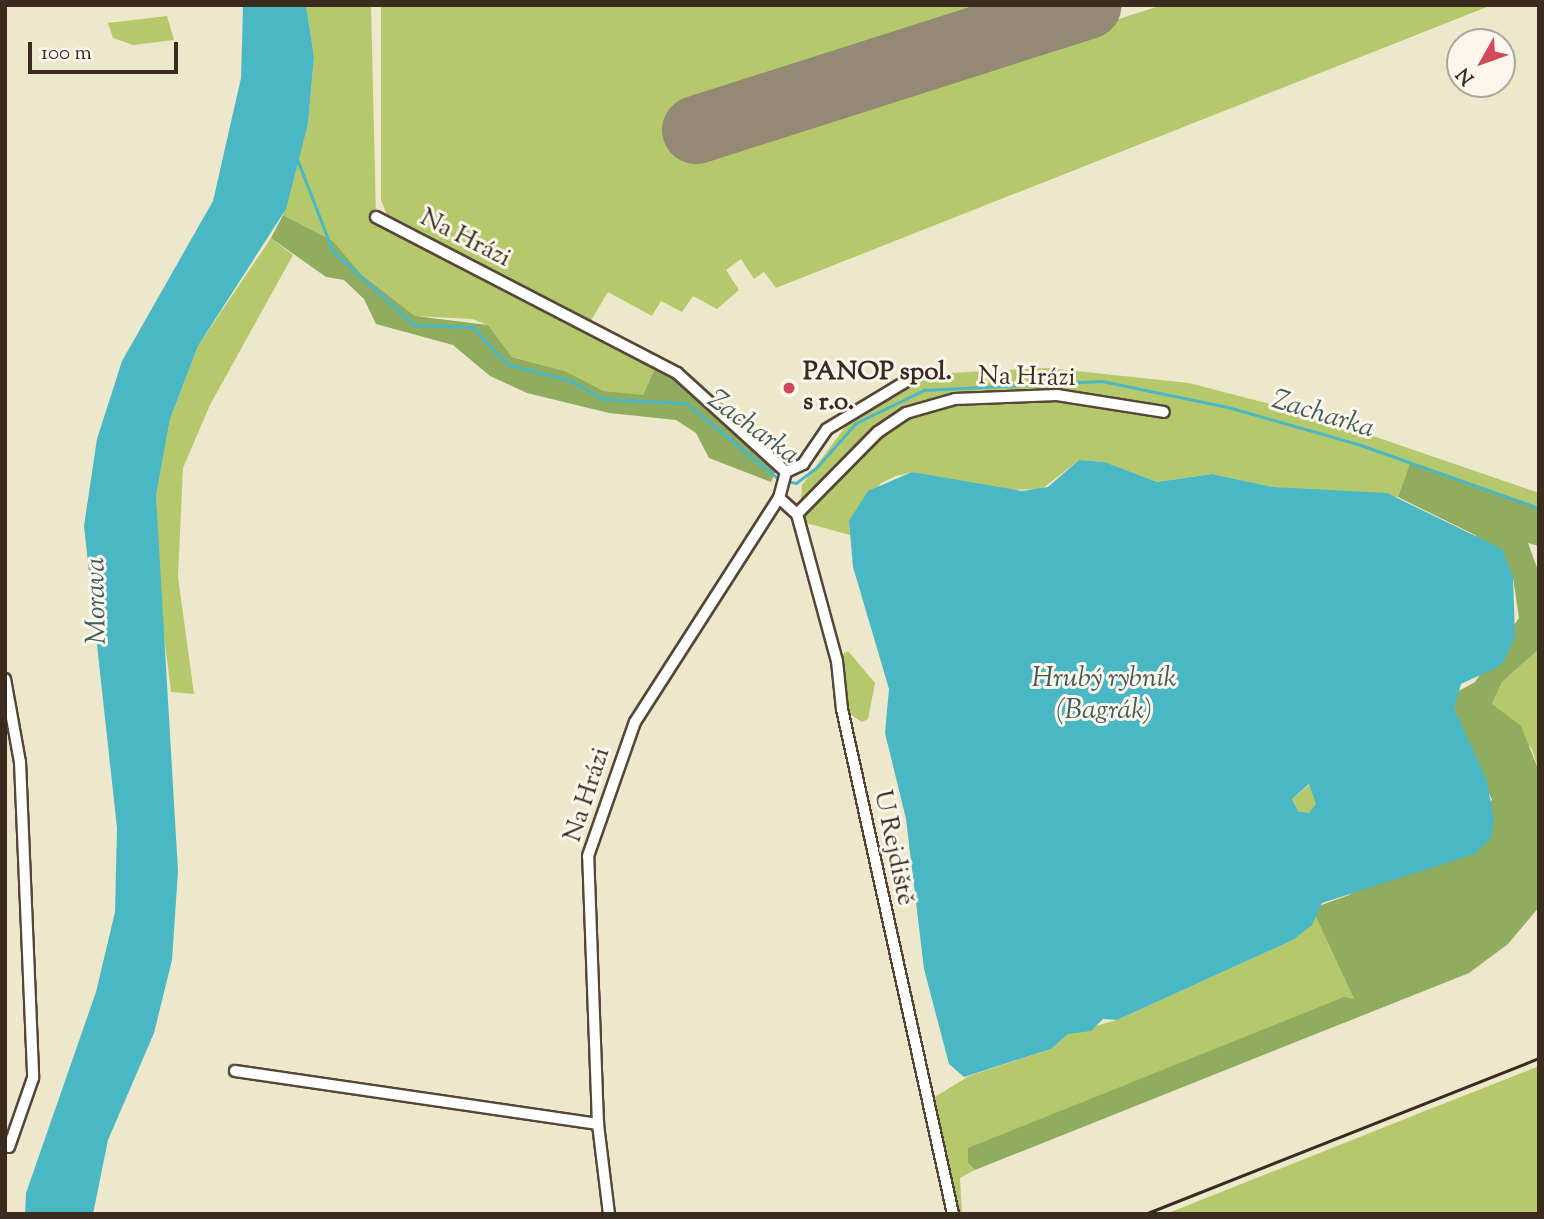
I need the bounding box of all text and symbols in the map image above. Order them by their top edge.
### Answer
scale bar [32,28,182,72]
north arrow [1446,28,1516,98]
text: 100 m [41,39,92,69]
text: N [1451,61,1481,90]
street label: Na Hrázi [414,203,516,275]
place label: PANOP spol. s r.o. [803,357,952,418]
street label: Na Hrázi [978,362,1076,394]
marker: PANOP spol. s r.o. [781,380,797,396]
water label: Zacharka [700,383,806,473]
water label: Zacharka [1268,384,1378,446]
water label: Morava [79,557,115,645]
water label: Hrubý rybník (Bagrák) [1032,662,1176,728]
street label: Na Hrázi [558,744,618,846]
street label: U Rejdiště [866,787,920,909]

